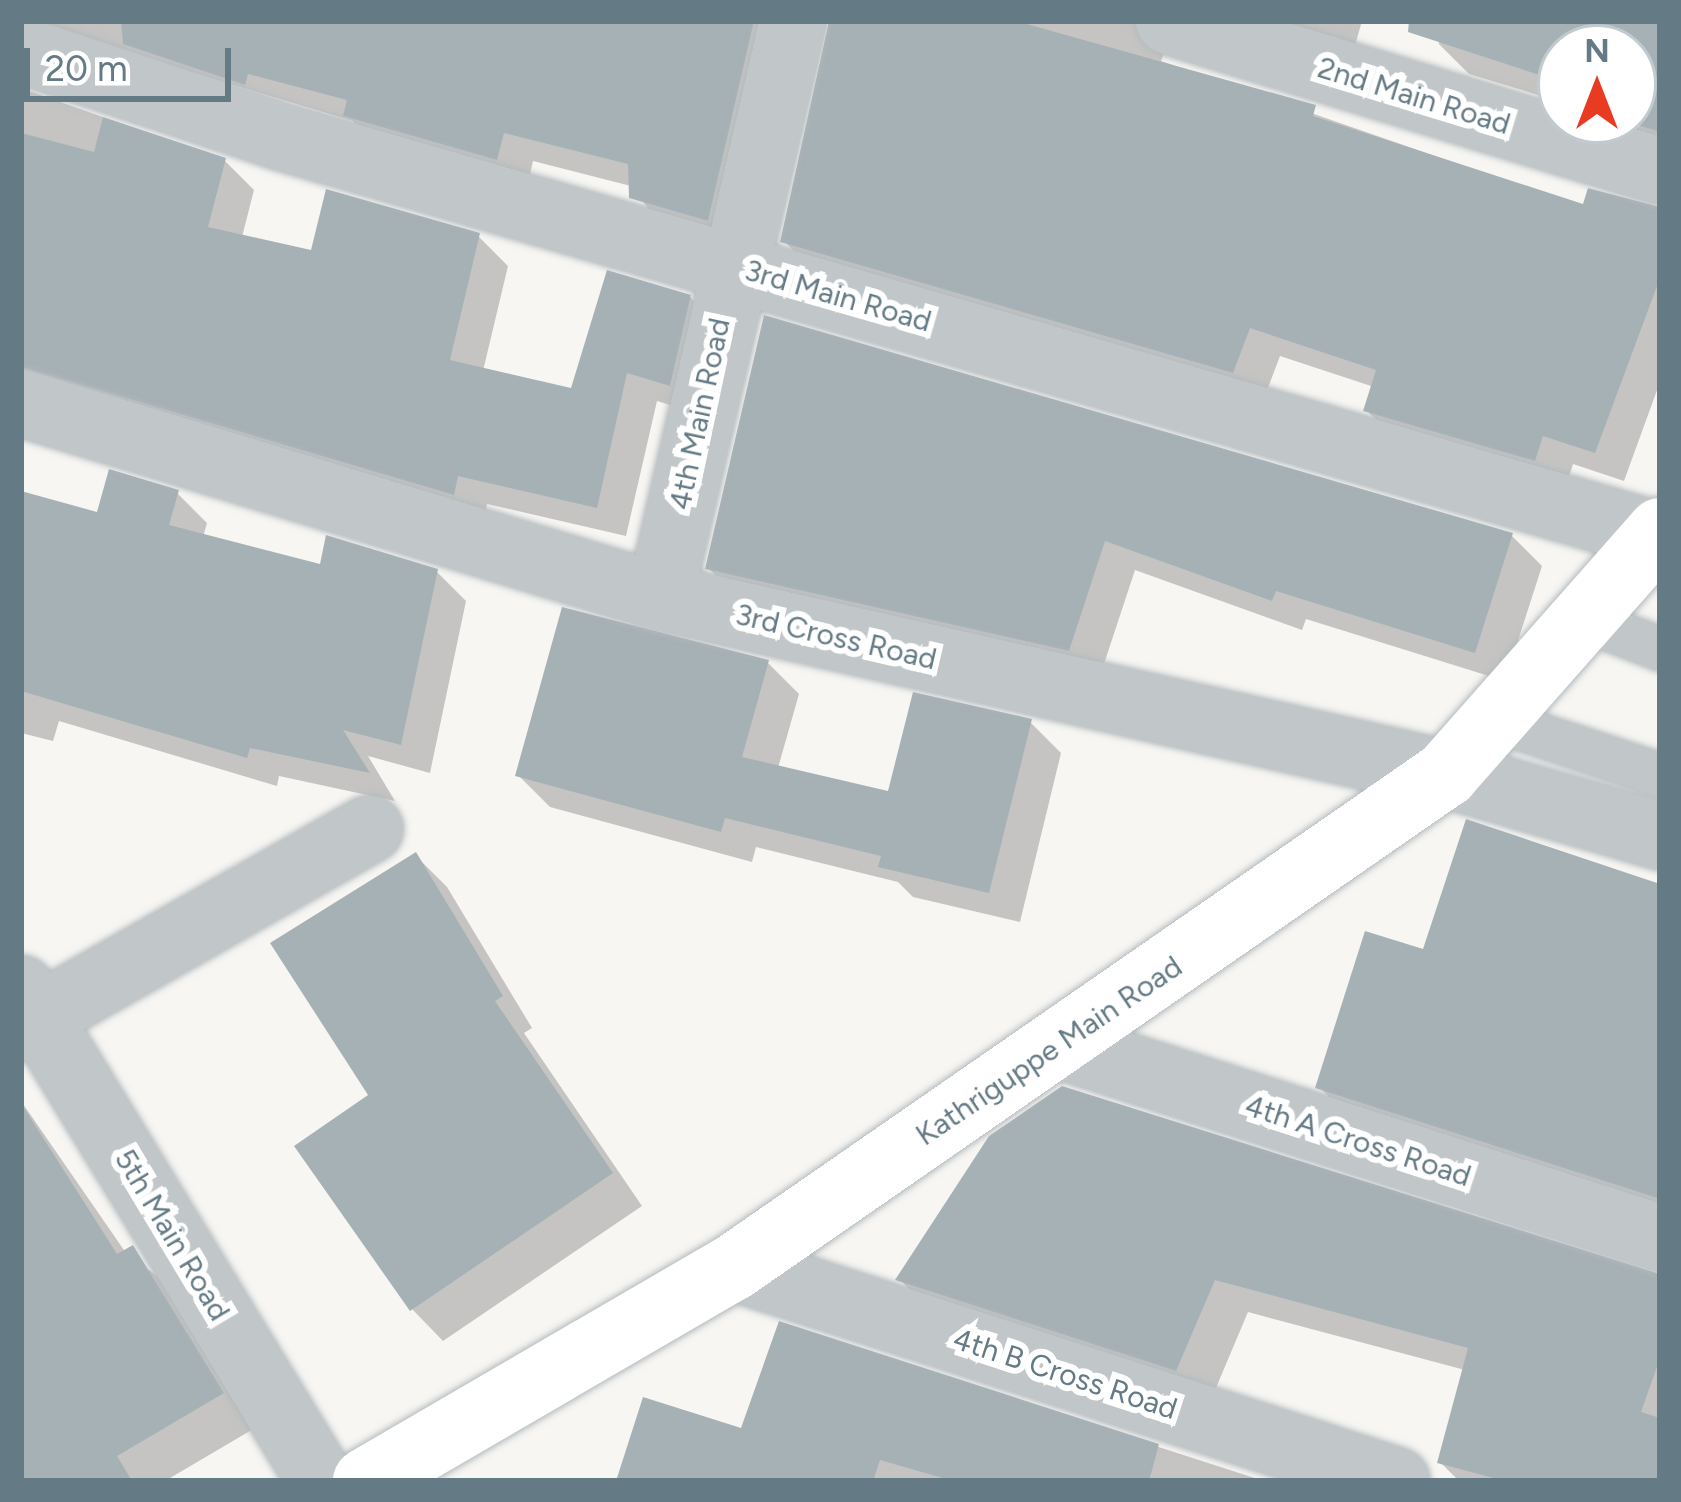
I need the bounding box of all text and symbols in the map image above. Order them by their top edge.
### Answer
scale bar [30,24,237,98]
north arrow [1537,24,1657,144]
text: N [1584,31,1610,70]
text: 20 m [45,47,128,90]
street label: 2nd Main Road [1313,50,1515,142]
street label: 3rd Main Road [741,252,935,340]
street label: 4th Main Road [662,315,738,513]
street label: 3rd Cross Road [732,596,940,678]
street label: Kathriguppe Main Road [909,949,1189,1153]
street label: 4th A Cross Road [1240,1088,1476,1194]
street label: 5th Main Road [107,1143,237,1327]
street label: 4th B Cross Road [948,1321,1182,1427]

